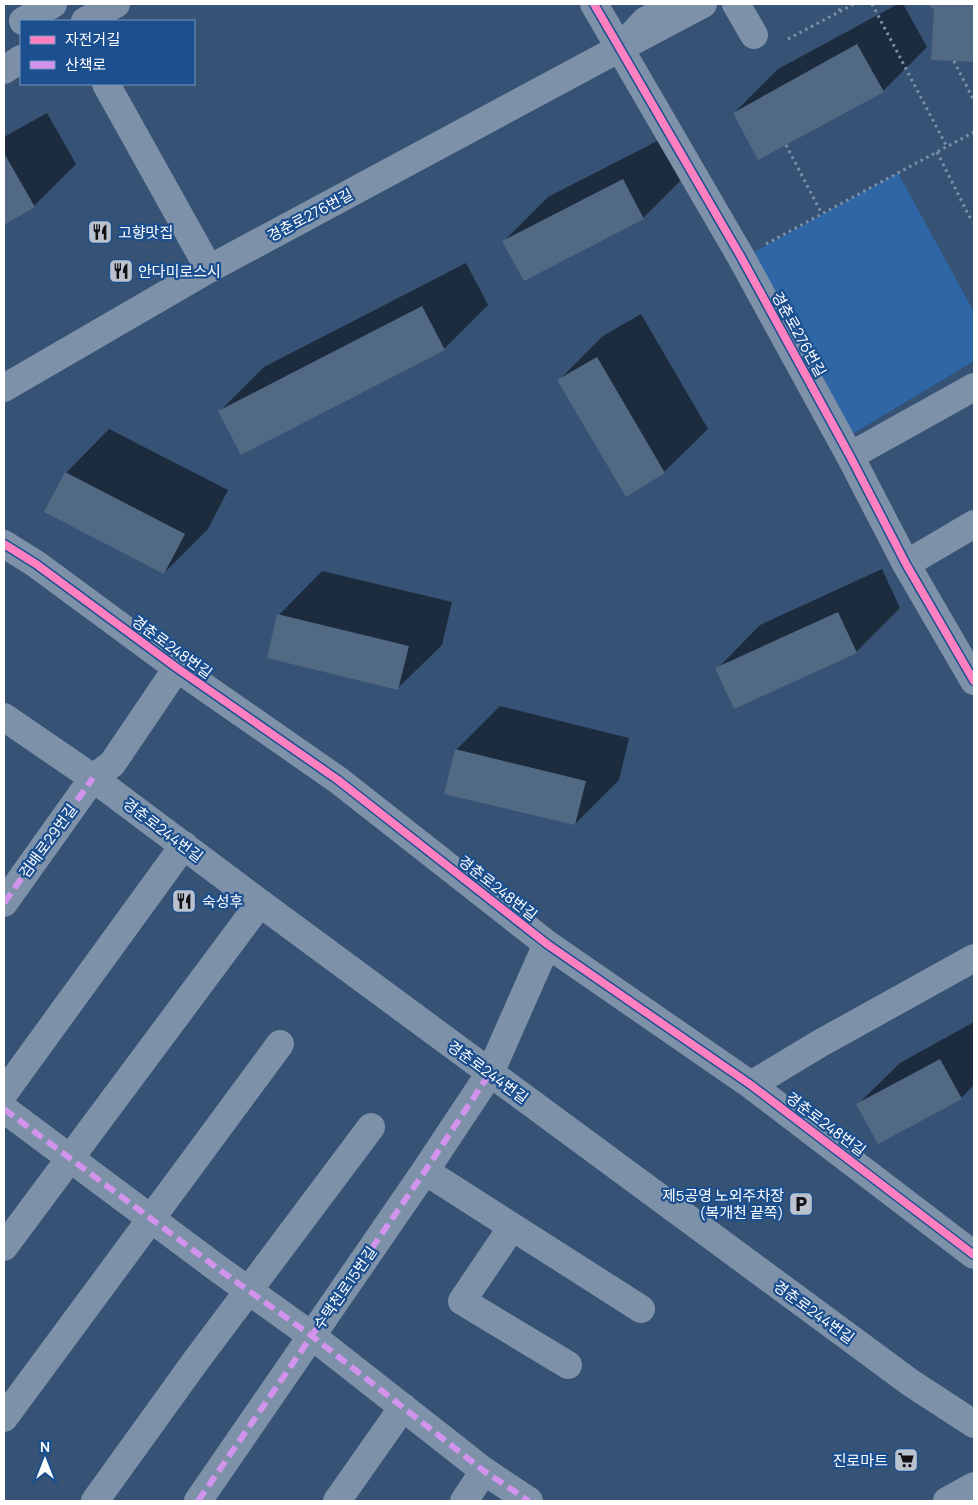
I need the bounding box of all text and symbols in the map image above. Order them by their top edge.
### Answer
legend [20,20,195,85]
text: 자전거길 [65,29,120,50]
text: 산책로 [65,54,106,75]
street label: 경춘로276번길 [263,184,357,246]
restaurant icon: 고향맛집 [87,219,113,245]
place label: 고향맛집 [118,222,173,243]
restaurant icon: 안다미로스시 [108,258,134,284]
place label: 안다미로스시 [138,261,221,282]
street label: 경춘로276번길 [767,288,831,380]
street label: 경춘로248번길 [127,611,217,683]
street label: 경춘로244번길 [119,793,207,867]
street label: 검배로29번길 [14,800,82,882]
street label: 경춘로248번길 [454,851,542,925]
restaurant icon: 숙성후 [171,888,197,914]
place label: 숙성후 [202,891,243,912]
street label: 경춘로244번길 [443,1036,533,1108]
street label: 경춘로248번길 [782,1087,870,1161]
place label: 제5공영 노외주차장 (복개천 끝쪽) [662,1185,784,1223]
parking icon: 제5공영 노외주차장 (복개천 끝쪽) [788,1191,814,1217]
street label: 수택천로15번길 [308,1242,382,1334]
street label: 경춘로244번길 [769,1276,859,1348]
north arrow [20,1435,70,1485]
text: N [40,1437,50,1456]
supermarket icon: 진로마트 [893,1447,919,1473]
place label: 진로마트 [833,1450,888,1471]

